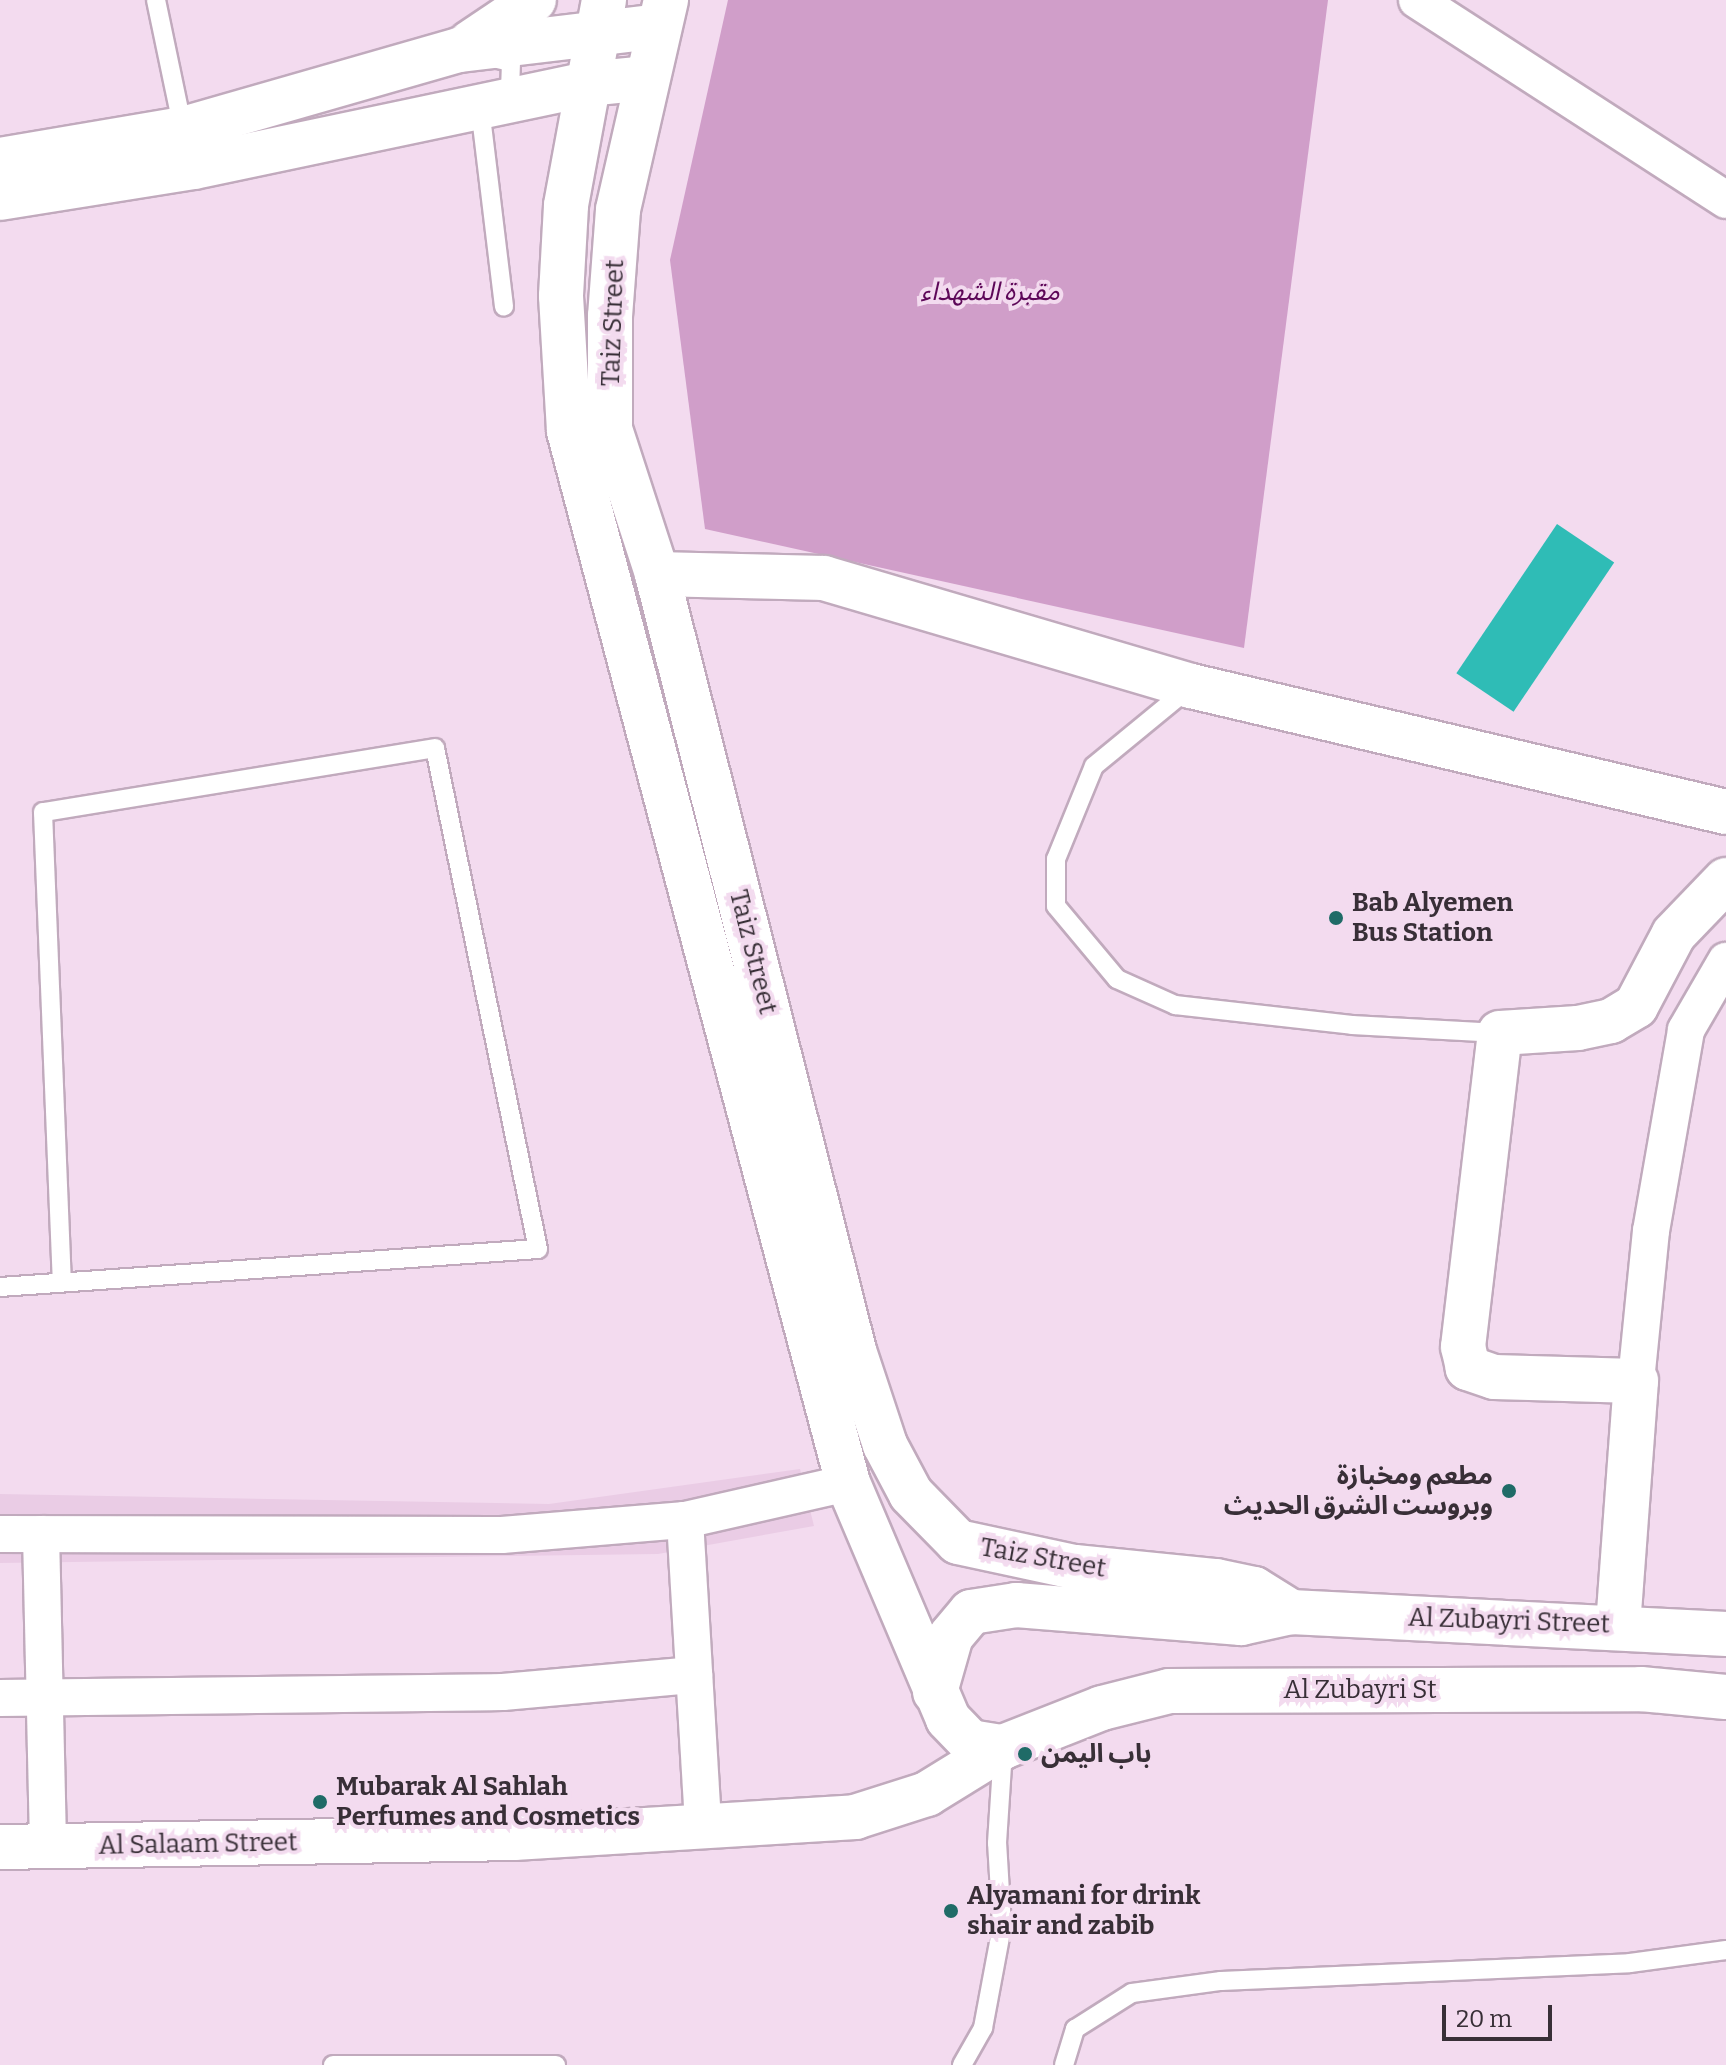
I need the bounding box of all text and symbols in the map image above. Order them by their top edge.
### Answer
street label: Taiz Street [595,259,631,387]
park label: مقبرة الشهداء [920,276,1060,308]
street label: Taiz Street [723,887,783,1017]
place label: Bab Alyemen Bus Station [1352,887,1513,948]
marker: Bab Alyemen Bus Station [1327,909,1345,927]
place label: مطعم ومخبازة وبروست الشرق الحديث [1224,1460,1493,1522]
marker: مطعم ومخبازة وبروست الشرق الحديث [1500,1482,1518,1500]
street label: Taiz Street [978,1532,1108,1584]
street label: Al Zubayri Street [1408,1602,1610,1640]
street label: Al Zubayri St [1283,1674,1437,1706]
place label: باب اليمن [1041,1738,1151,1770]
marker: باب اليمن [1016,1745,1034,1763]
place label: Mubarak Al Sahlah Perfumes and Cosmetics [336,1771,640,1832]
marker: Mubarak Al Sahlah Perfumes and Cosmetics [311,1793,329,1811]
street label: Al Salaam Street [98,1827,298,1861]
place label: Alyamani for drink shair and zabib [967,1880,1200,1942]
marker: Alyamani for drink shair and zabib [942,1902,960,1920]
scale bar [1446,1989,1556,2039]
text: 20 m [1456,2005,1512,2033]

